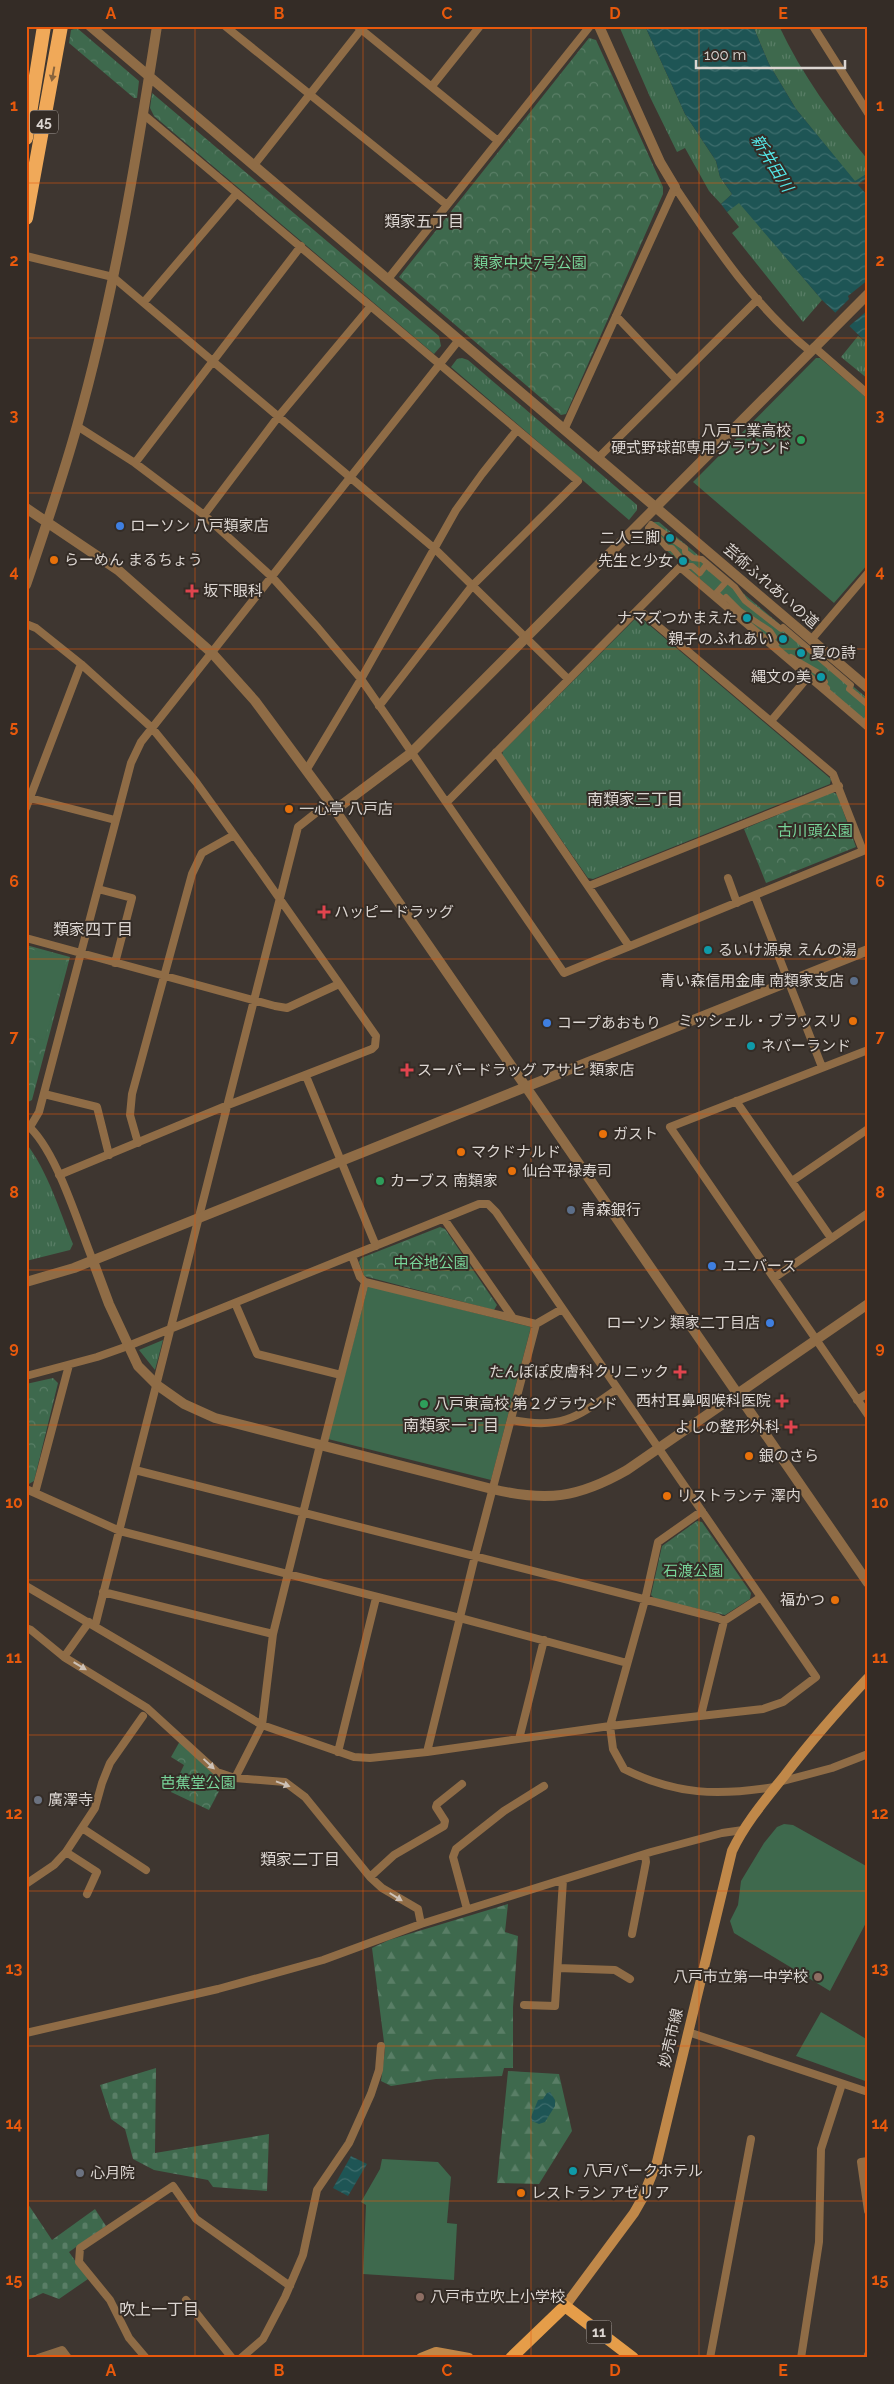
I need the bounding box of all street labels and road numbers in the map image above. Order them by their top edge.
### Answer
road number: 45 [30,110,58,134]
street label: 芸術ふれあいの道 [720,540,822,632]
street label: 妙売市線 [655,2007,687,2069]
road number: 11 [586,2320,612,2344]

